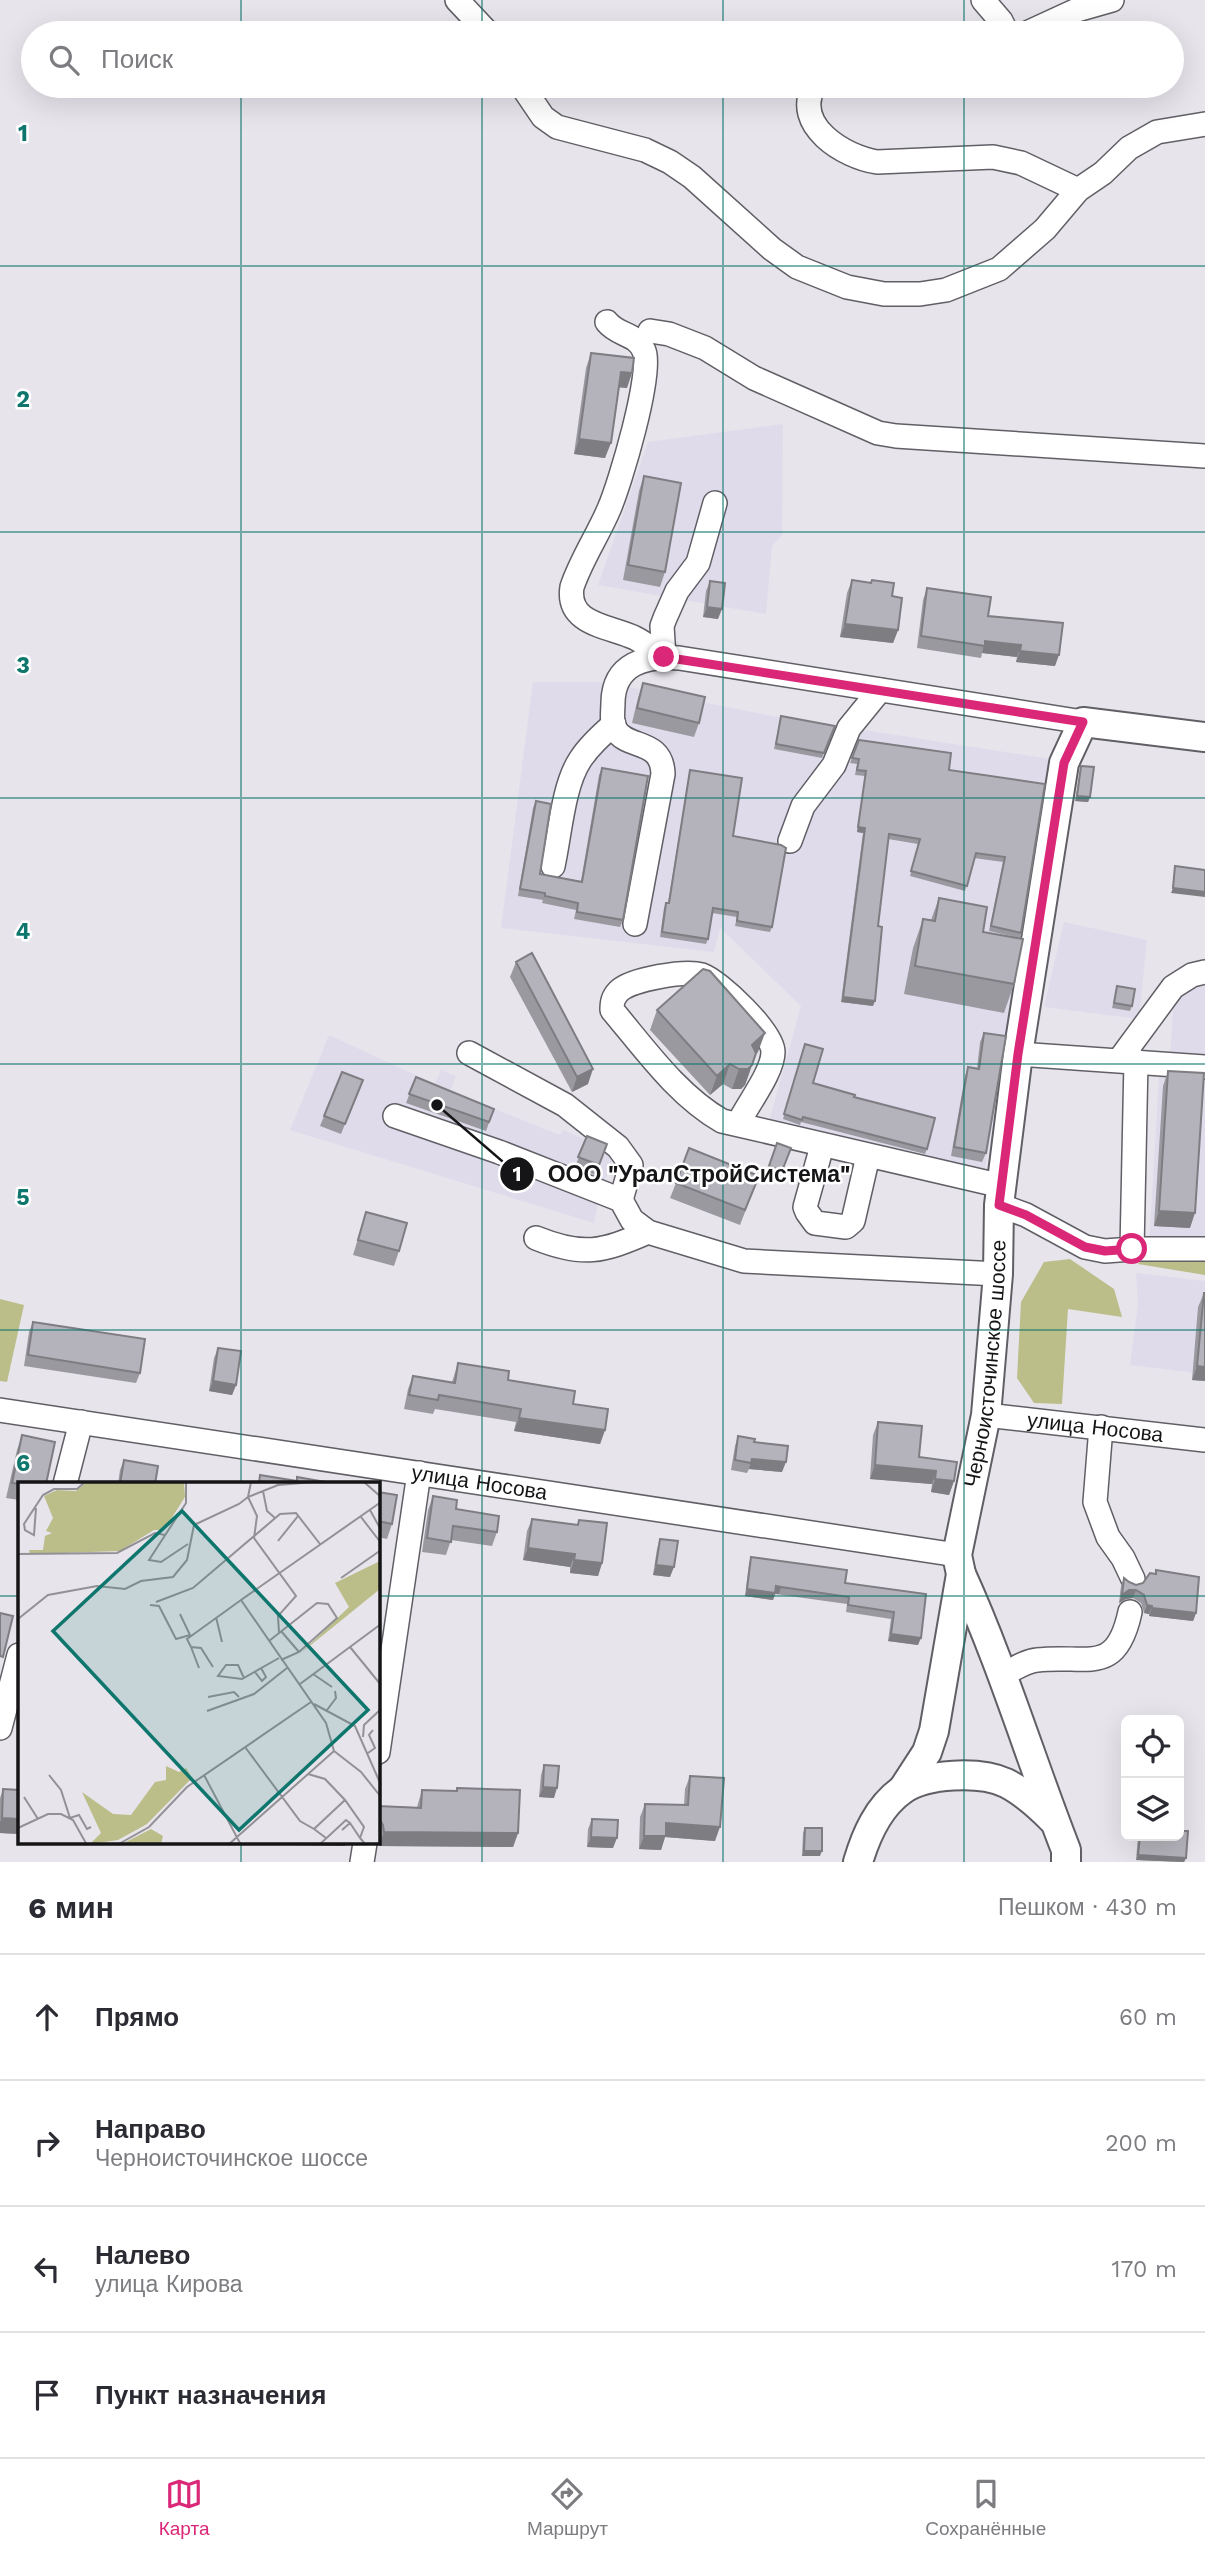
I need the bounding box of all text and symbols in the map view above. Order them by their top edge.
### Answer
search box [21,21,1184,98]
icon: search [45,41,83,79]
text: Поиск [101,44,173,74]
text: 1 [18,120,28,147]
text: 2 [16,386,30,413]
route end [648,641,679,672]
text: 3 [16,652,30,679]
text: 4 [16,918,31,945]
callout: ООО "УралСтройСистема" [499,1152,865,1196]
text: 1 [512,1161,522,1186]
text: ООО "УралСтройСистема" [548,1161,850,1188]
text: 5 [16,1184,30,1211]
route start [1116,1233,1147,1264]
street label: Черноисточинское шоссе [958,1239,1010,1490]
street label: улица Носова [1026,1407,1165,1447]
text: 6 [16,1450,30,1477]
street label: улица Носова [410,1460,549,1505]
inset map [18,1482,380,1844]
map controls [1121,1715,1184,1841]
button: locate [1121,1715,1184,1778]
button: layers [1121,1778,1184,1841]
text: 6 мин [28,1890,114,1925]
text: Пешком · 430 m [998,1894,1177,1921]
icon: ahead [28,1998,66,2036]
text: Прямо [95,2002,179,2032]
text: 60 m [1119,2004,1177,2031]
text: Направо [95,2114,206,2144]
icon: right [28,2124,66,2162]
text: 200 m [1105,2130,1177,2157]
text: Черноисточинское шоссе [95,2145,368,2172]
text: Налево [95,2240,190,2270]
icon: left [28,2250,66,2288]
text: 170 m [1112,2256,1177,2283]
text: улица Кирова [95,2271,243,2298]
icon: arrive [28,2376,66,2414]
text: Пункт назначения [95,2380,326,2410]
tab: Карта [159,2475,210,2540]
tab: Маршрут [527,2475,608,2540]
tab: Сохранённые [925,2475,1046,2540]

